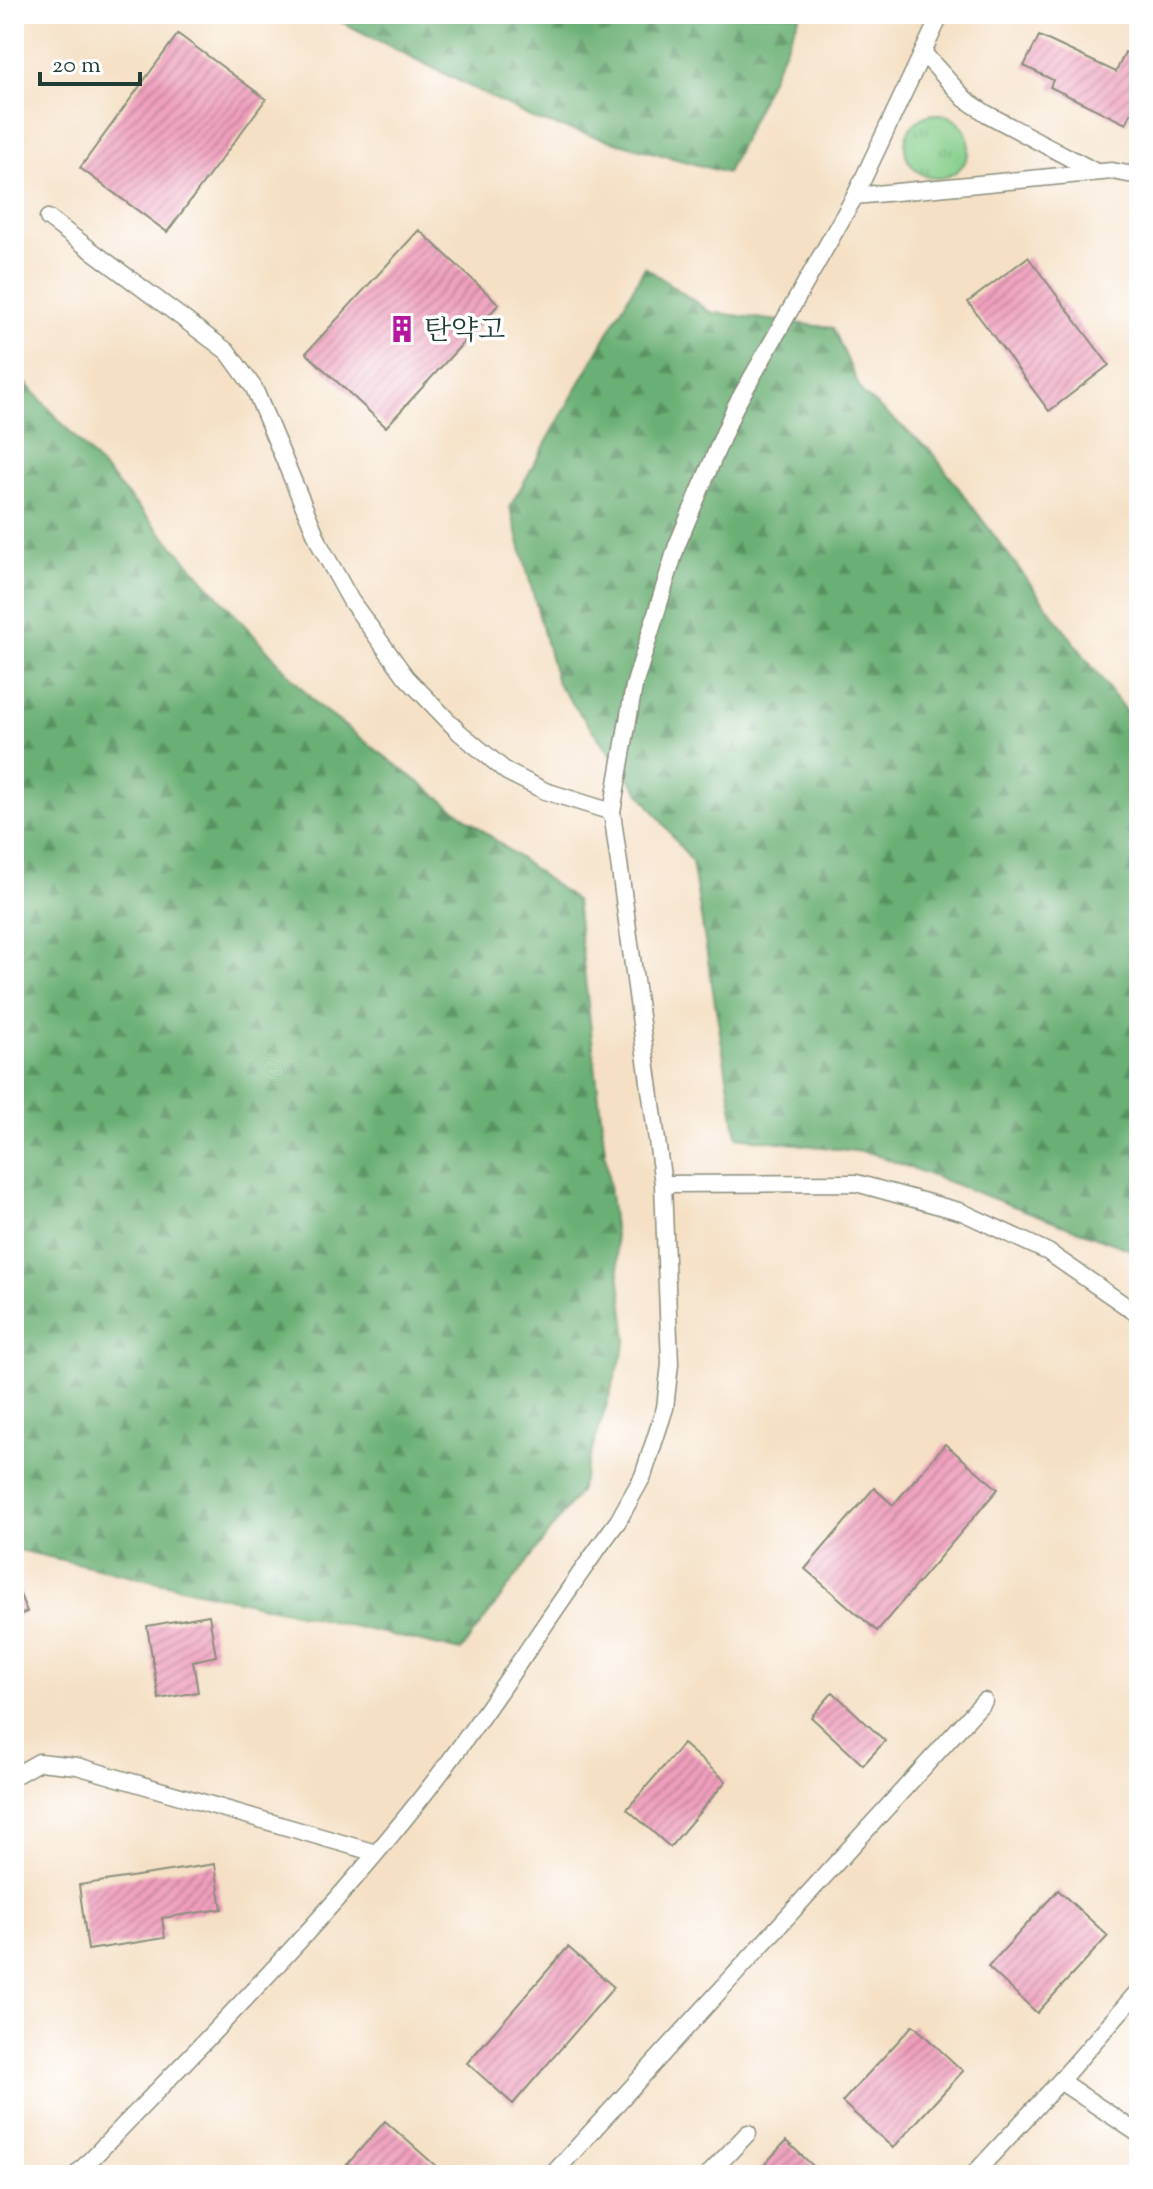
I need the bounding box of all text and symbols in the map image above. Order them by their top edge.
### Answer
scale bar [40,36,140,86]
text: 20 m [52,49,101,83]
place label: 탄약고 [424,312,505,352]
building icon: 탄약고 [387,314,417,344]

